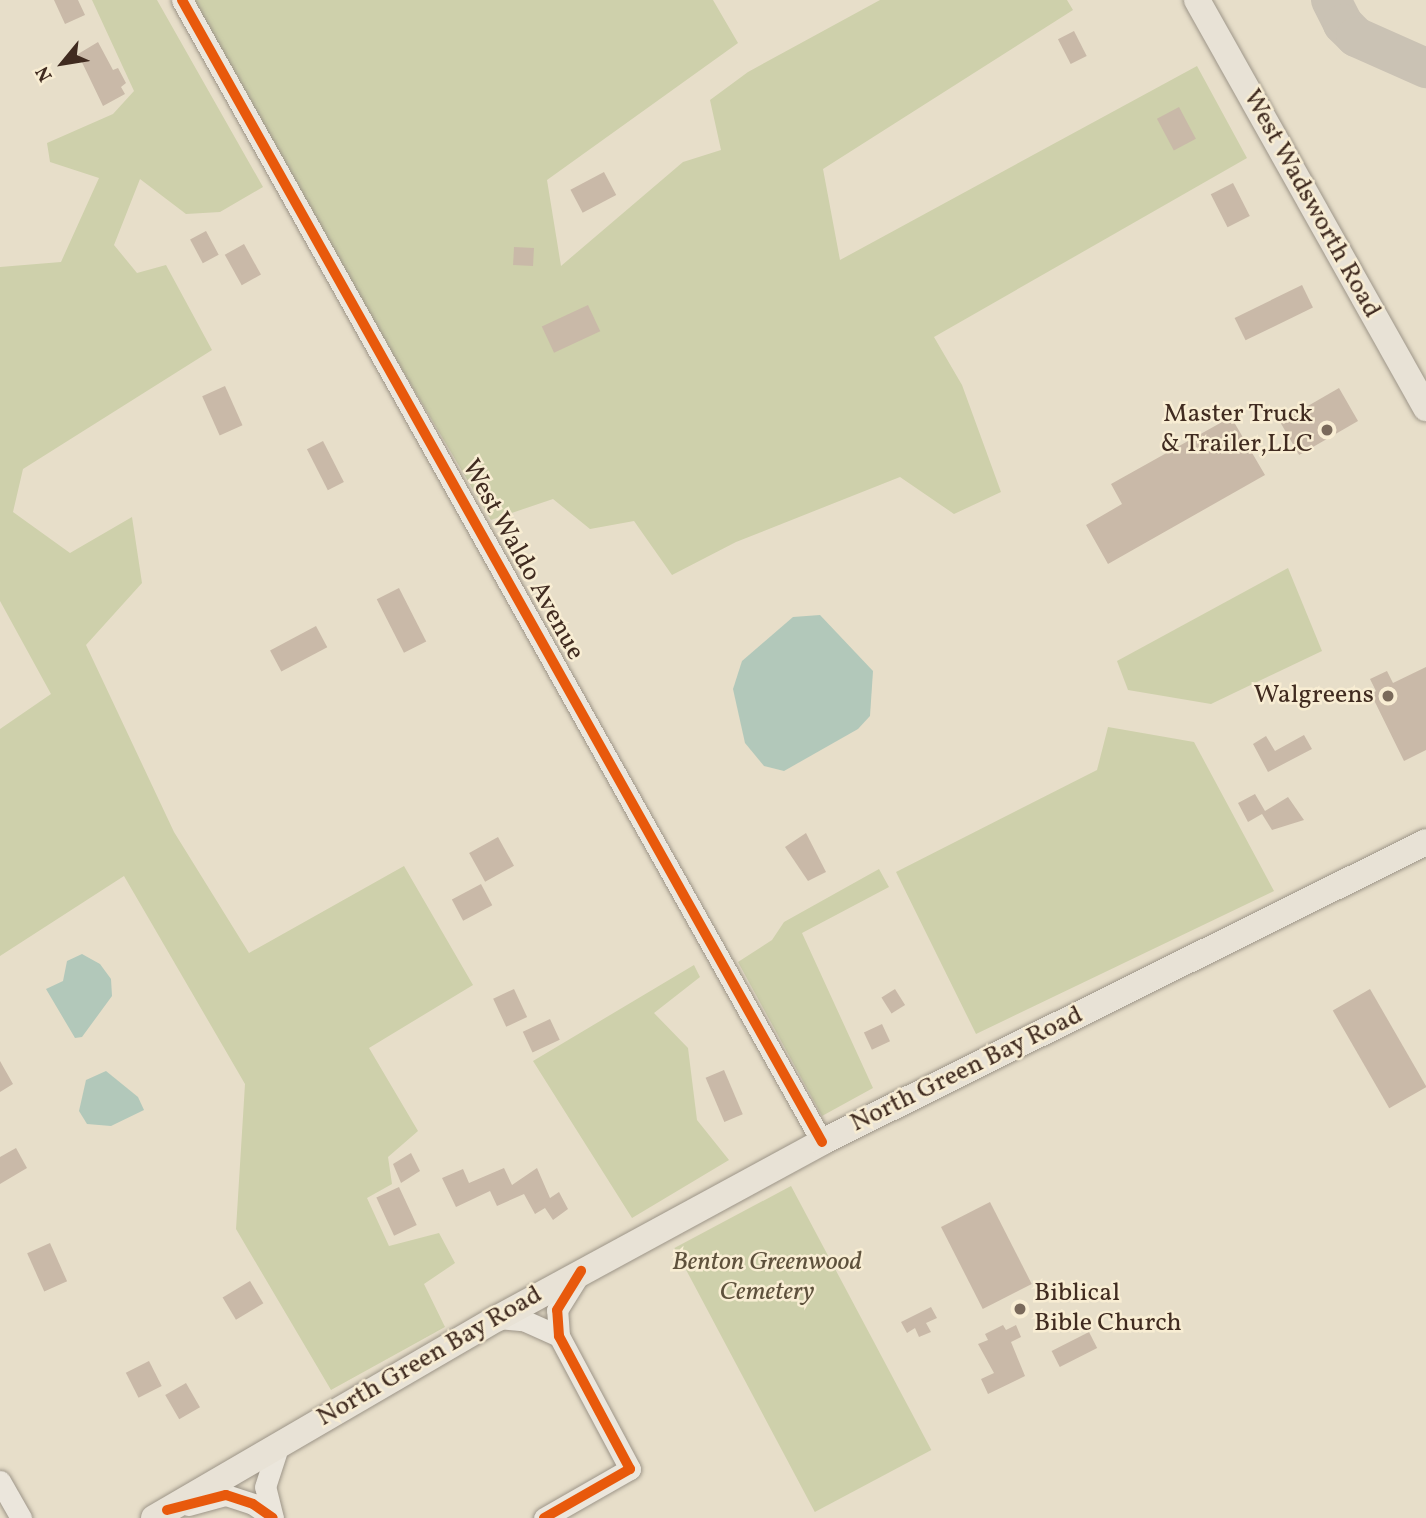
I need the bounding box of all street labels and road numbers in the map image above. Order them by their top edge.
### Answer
street label: West Wadsworth Road [1235,84,1387,324]
street label: West Waldo Avenue [454,454,590,666]
street label: North Green Bay Road [845,1000,1089,1140]
street label: North Green Bay Road [312,1280,548,1434]

